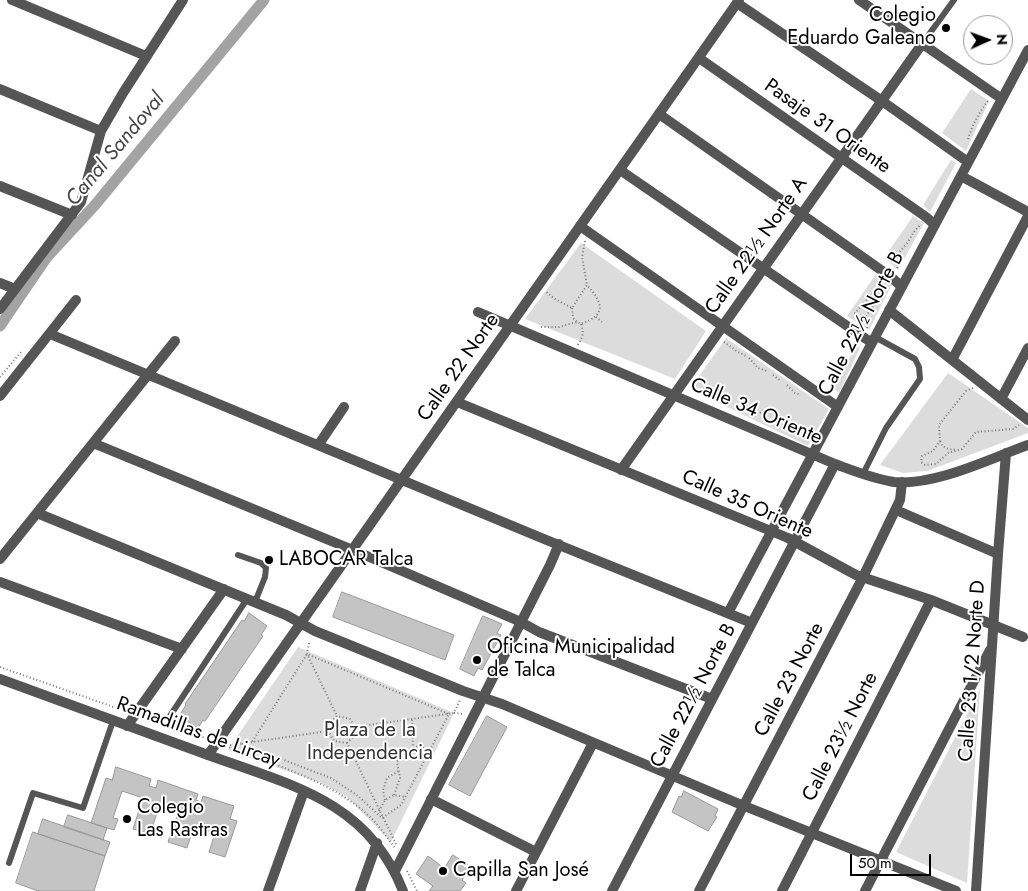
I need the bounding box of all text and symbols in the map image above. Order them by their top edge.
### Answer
place label: Colegio Eduardo Galeano [787,4,936,51]
north arrow [963,15,1013,65]
marker: Colegio Eduardo Galeano [940,22,952,34]
text: N [992,34,1012,45]
street label: Pasaje 31 Oriente [759,75,895,179]
water label: Canal Sandoval [61,88,171,212]
street label: Calle 22½ Norte A [701,173,813,319]
street label: Calle 22½ Norte B [814,248,910,400]
street label: Calle 22 Norte [413,310,505,426]
street label: Calle 34 Oriente [686,373,826,451]
street label: Calle 35 Oriente [678,465,816,545]
place label: LABOCAR Talca [279,548,413,572]
marker: LABOCAR Talca [263,554,275,566]
street label: Calle 23 1/2 Norte D [955,579,991,763]
street label: Calle 23 Norte [750,619,830,741]
street label: Calle 22½ Norte B [646,620,742,772]
place label: Oficina Municipalidad de Talca [487,636,675,683]
marker: Oficina Municipalidad de Talca [471,654,483,666]
street label: Calle 23½ Norte [798,668,884,806]
street label: Ramadillas de Lircay [113,692,283,774]
park label: Plaza de la Independencia [307,719,433,766]
place label: Colegio Las Rastras [137,796,228,843]
marker: Colegio Las Rastras [121,813,133,825]
scale bar [853,844,934,876]
text: 50 m [858,852,892,874]
place label: Capilla San José [453,859,589,883]
marker: Capilla San José [437,865,449,877]

